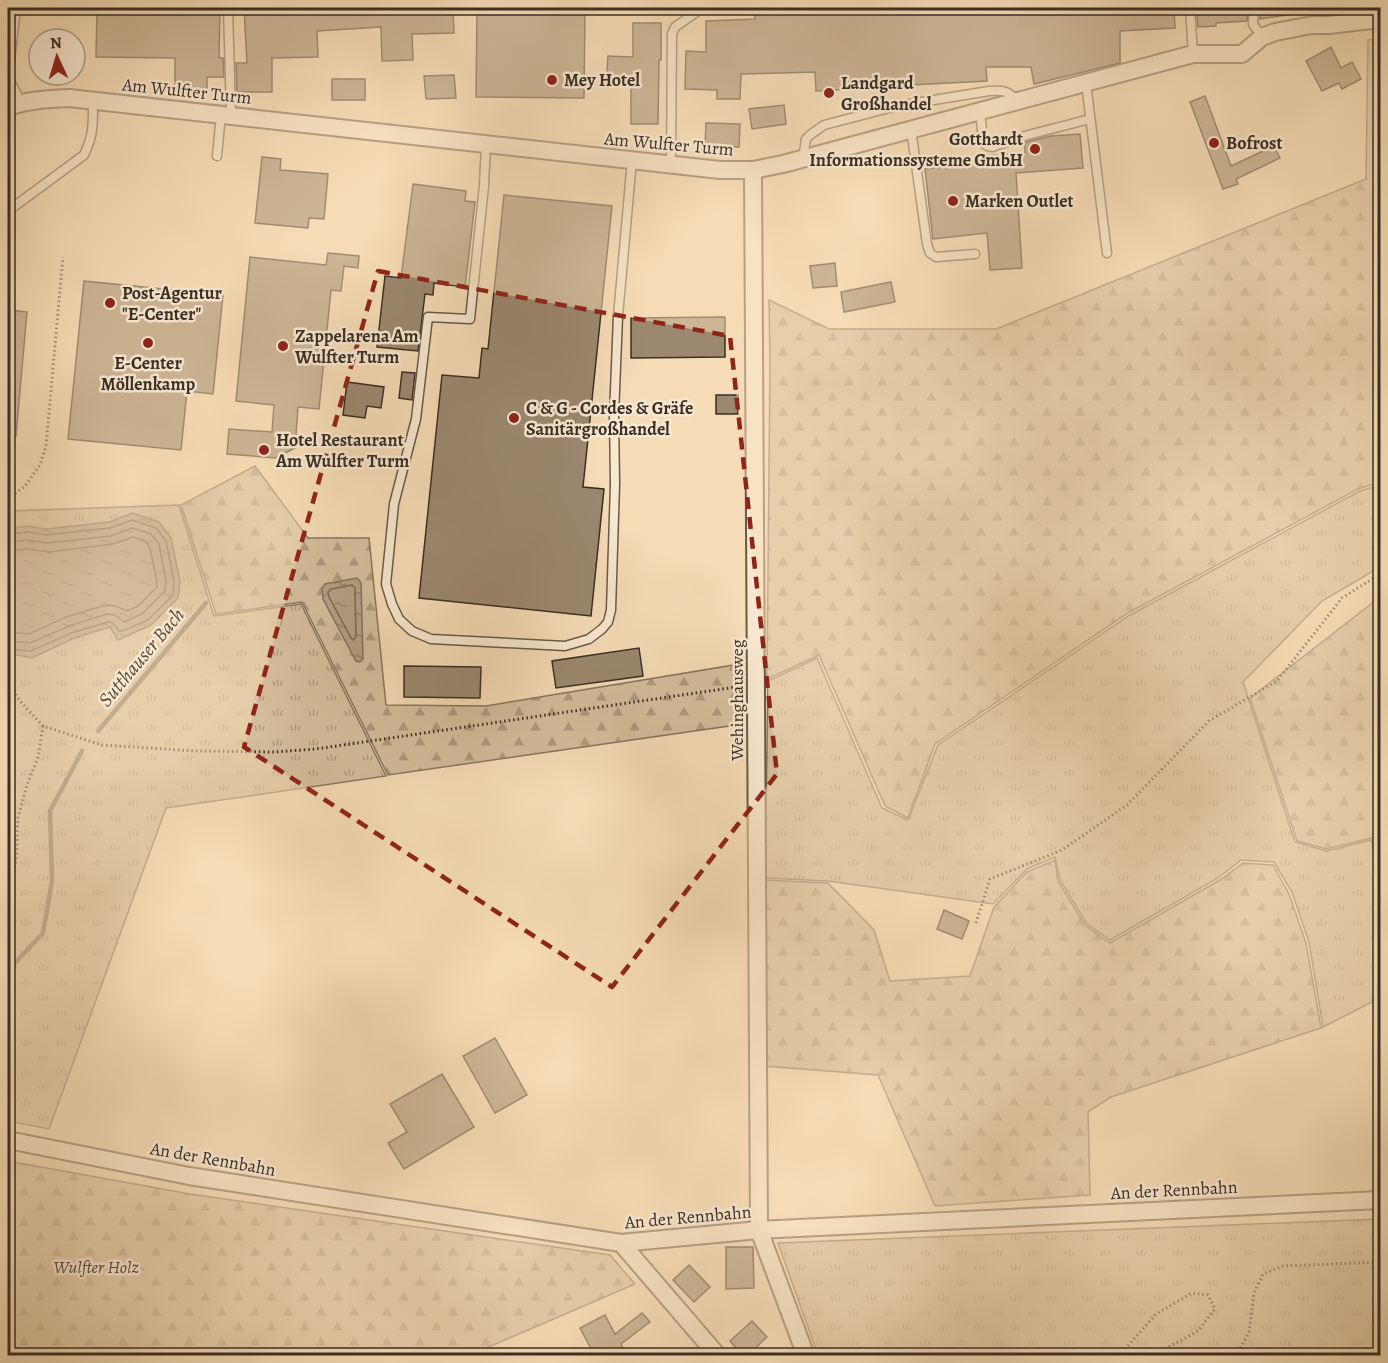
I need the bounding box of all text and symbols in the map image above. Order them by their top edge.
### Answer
north arrow [27,27,87,87]
text: N [49,32,63,54]
place label: Mey Hotel [564,68,640,92]
place label: Landgard Großhandel [841,71,932,116]
street label: Am Wulfter Turm [120,72,253,110]
marker: Mey Hotel [545,73,559,87]
marker: Landgard Großhandel [822,86,836,100]
street label: Am Wulfter Turm [602,126,735,162]
place label: Gotthardt Informationssysteme GmbH [809,127,1023,172]
place label: Bofrost [1226,131,1282,155]
marker: Bofrost [1207,136,1221,150]
marker: Gotthardt Informationssysteme GmbH [1028,142,1042,156]
place label: Marken Outlet [965,189,1073,213]
marker: Marken Outlet [946,194,960,208]
place label: Post-Agentur "E-Center" [122,281,223,326]
marker: Post-Agentur "E-Center" [103,296,117,310]
place label: Zappelarena Am Wulfter Turm [294,324,419,369]
marker: E-Center Möllenkamp [141,336,155,350]
marker: Zappelarena Am Wulfter Turm [276,339,290,353]
place label: E-Center Möllenkamp [101,351,195,396]
place label: C & G - Cordes & Gräfe Sanitärgroßhandel [526,396,693,441]
marker: C & G - Cordes & Gräfe Sanitärgroßhandel [507,411,521,425]
place label: Hotel Restaurant Am Wulfter Turm [275,428,409,473]
marker: Hotel Restaurant Am Wulfter Turm [257,443,271,457]
water label: Sutthauser Bach [92,602,191,713]
street label: Wehinghausweg [725,639,749,762]
street label: An der Rennbahn [147,1136,278,1182]
street label: An der Rennbahn [1109,1175,1238,1205]
street label: An der Rennbahn [623,1199,752,1235]
park label: Wulfter Holz [53,1255,140,1279]

